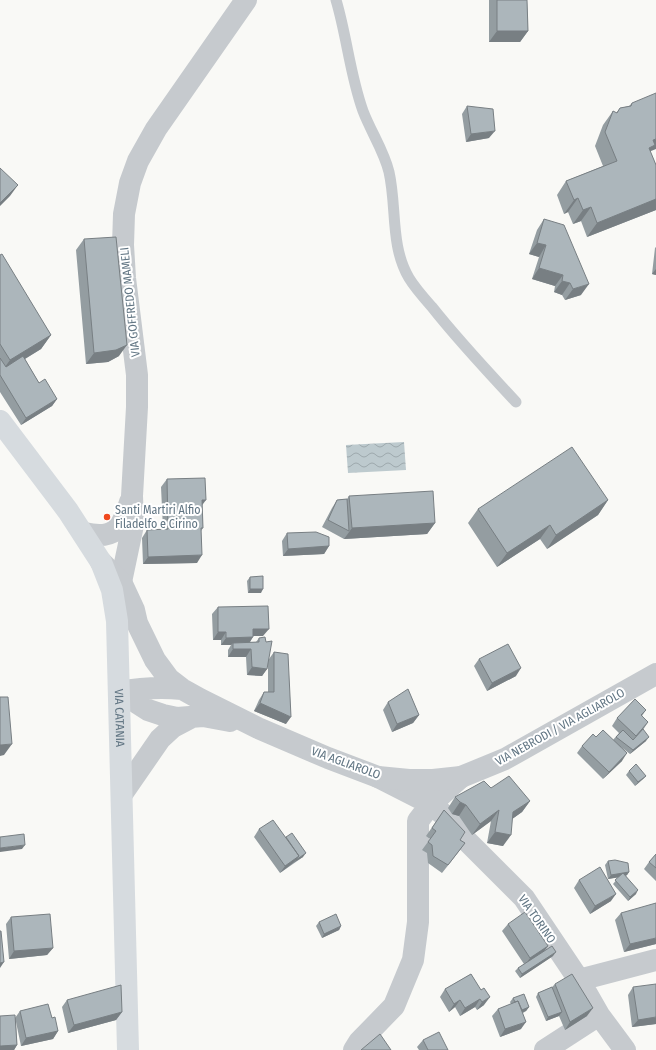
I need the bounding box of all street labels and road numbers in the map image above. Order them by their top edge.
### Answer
street label: VIA GOFFREDO MAMELI [117,246,143,358]
street label: VIA NEBRODI / VIA AGLIAROLO [493,686,627,768]
street label: VIA CATANIA [112,689,127,748]
street label: VIA AGLIAROLO [310,744,382,782]
street label: VIA TORINO [515,892,559,946]

